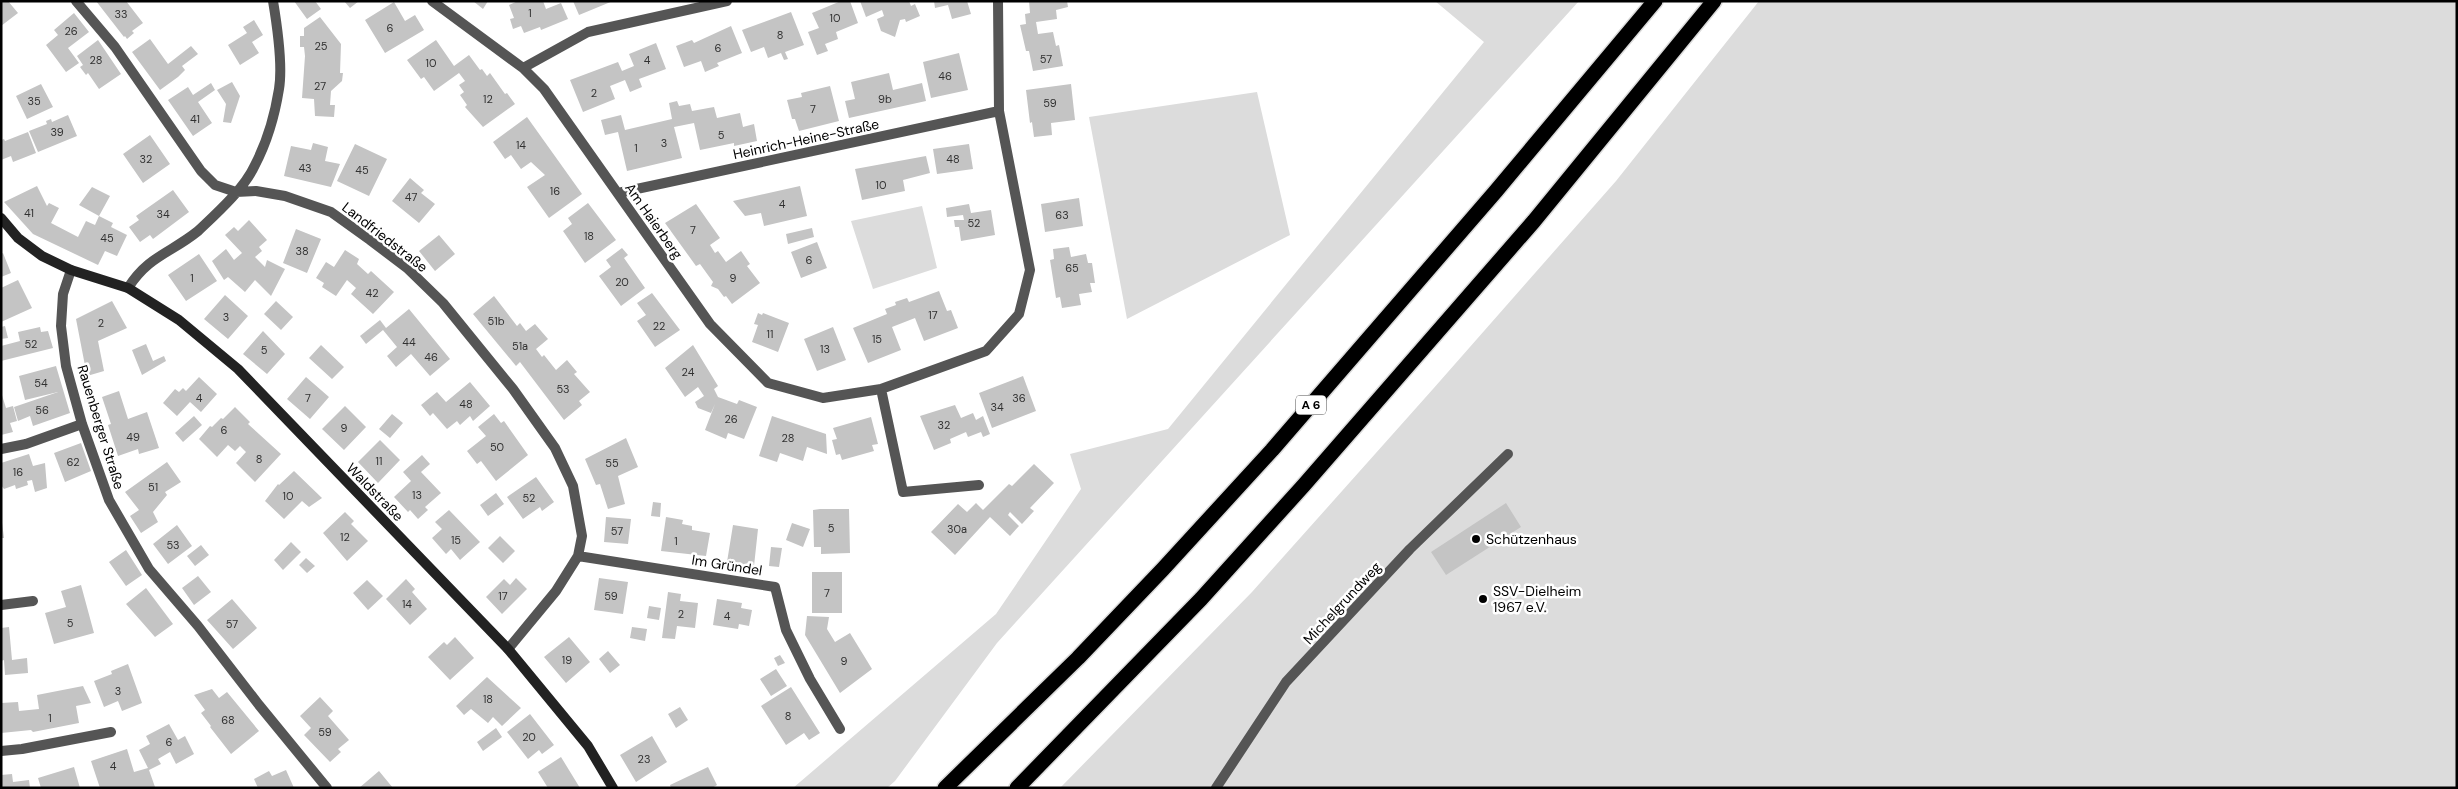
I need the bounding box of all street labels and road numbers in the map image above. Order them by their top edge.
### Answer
street label: Heinrich-Heine-Straße [731,115,881,163]
street label: Am Haierberg [621,180,687,263]
street label: Landfriedstraße [339,198,431,276]
street label: Rauenberger Straße [73,363,129,491]
road number: A 6 [1296,396,1326,414]
street label: Waldstraße [343,459,407,525]
street label: Im Gründel [690,551,764,579]
street label: Michelgrundweg [1299,558,1385,648]

